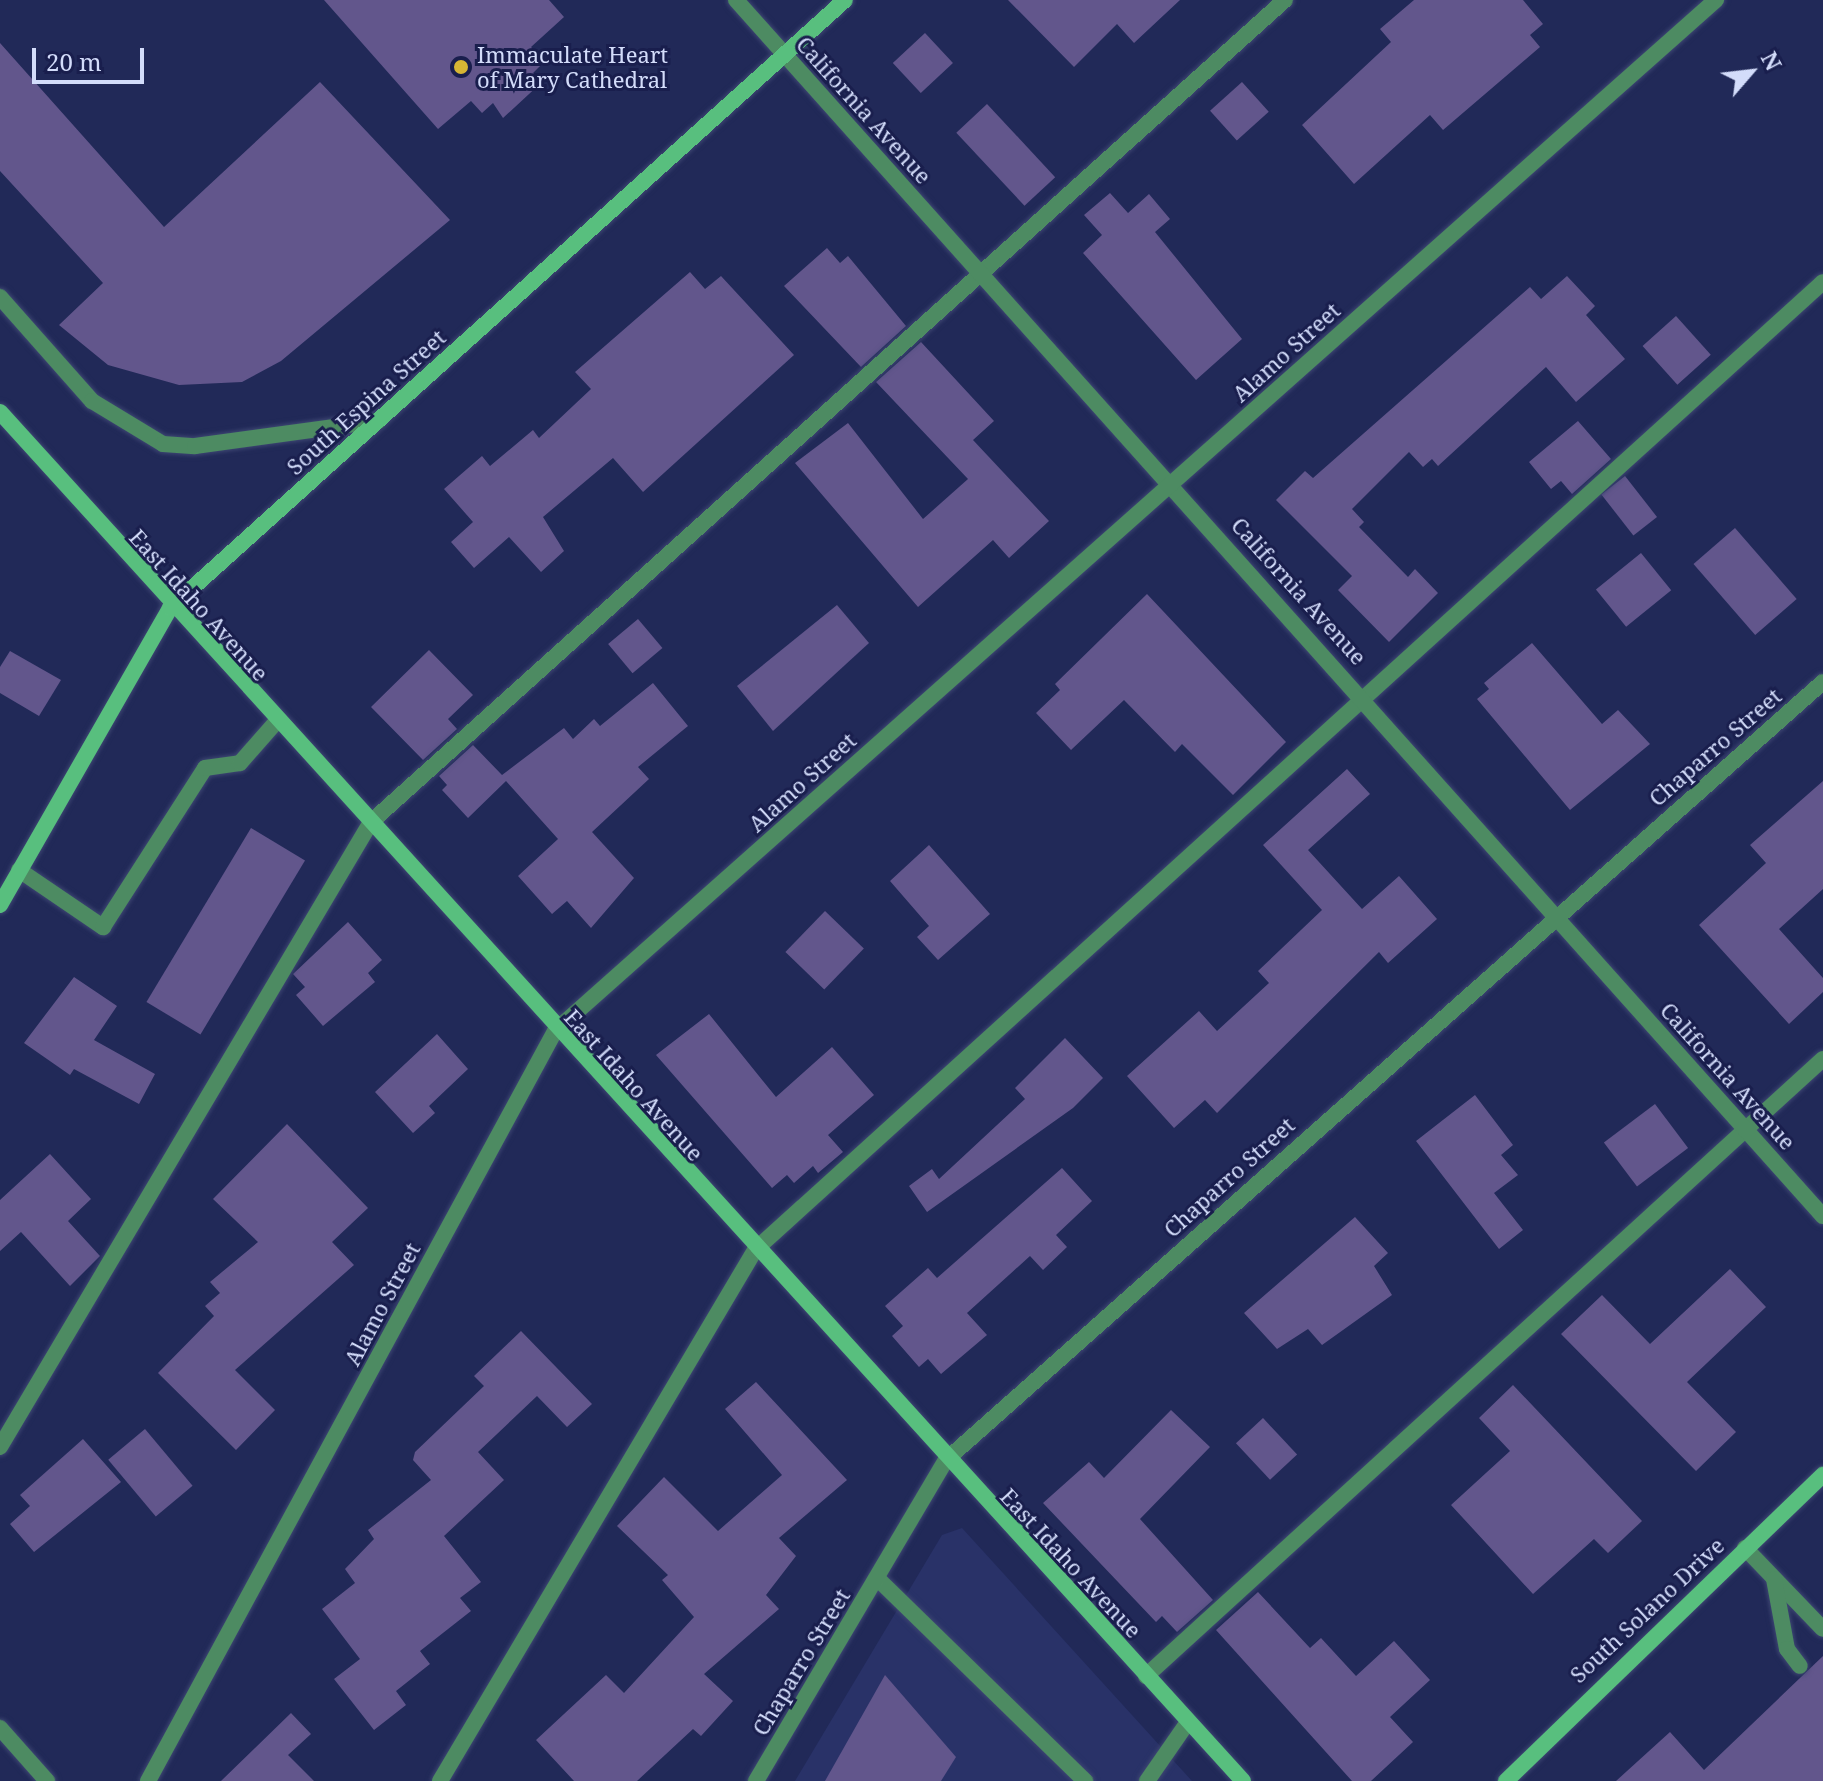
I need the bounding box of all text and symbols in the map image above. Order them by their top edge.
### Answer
street label: California Avenue [791,31,937,189]
scale bar [36,32,148,82]
north arrow [1711,32,1791,112]
place label: Immaculate Heart of Mary Cathedral [477,41,668,92]
text: 20 m [46,45,102,78]
text: N [1755,46,1790,75]
marker: Immaculate Heart of Mary Cathedral [452,58,470,76]
street label: Alamo Street [1227,297,1345,407]
street label: South Espina Street [281,324,451,480]
street label: California Avenue [1226,512,1372,670]
street label: East Idaho Avenue [124,524,274,686]
street label: Chaparro Street [1644,683,1786,811]
street label: Alamo Street [743,727,861,837]
street label: California Avenue [1655,997,1801,1155]
street label: East Idaho Avenue [559,1004,709,1166]
street label: Chaparro Street [1158,1112,1300,1242]
street label: Alamo Street [339,1238,425,1370]
street label: East Idaho Avenue [995,1483,1147,1643]
street label: South Solano Drive [1565,1532,1729,1688]
street label: Chaparro Street [747,1584,855,1740]

